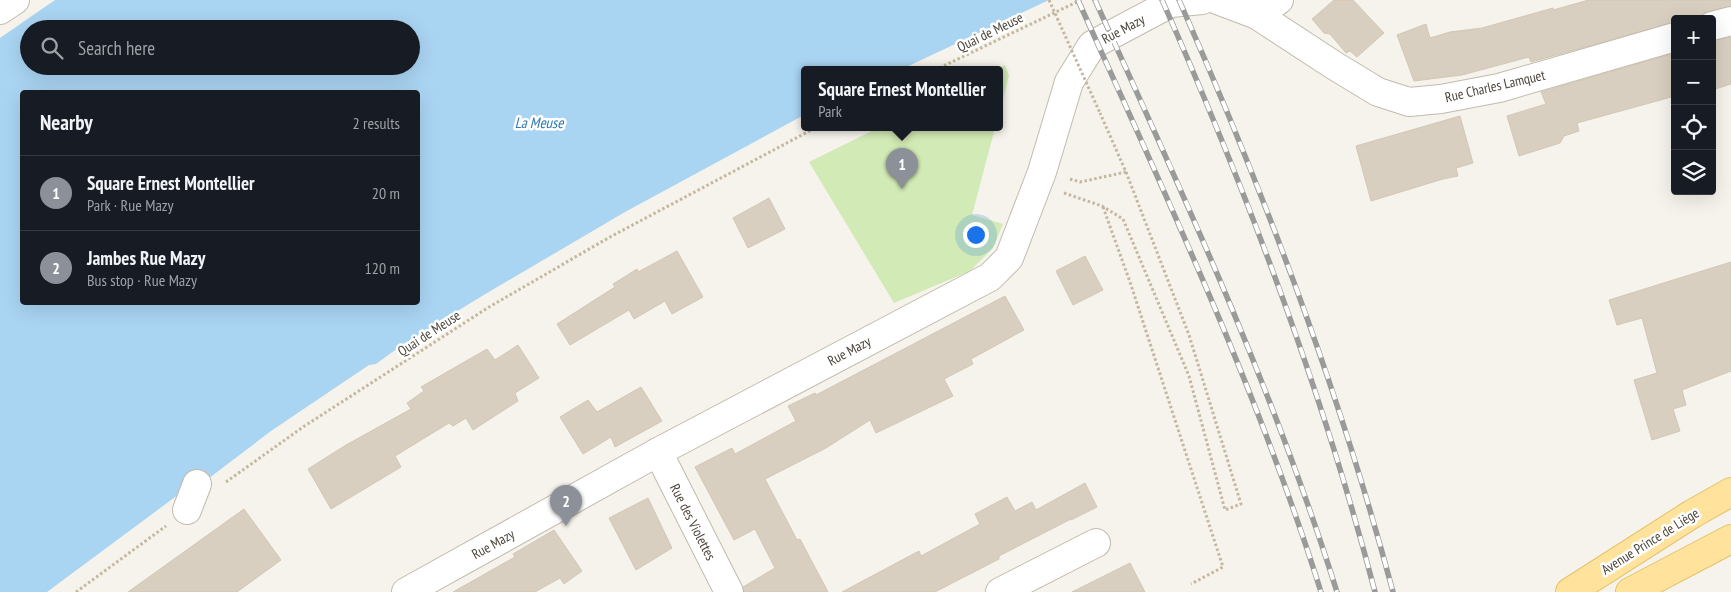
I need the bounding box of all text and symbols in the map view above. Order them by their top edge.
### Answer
street label: Quai de Meuse [954,8,1026,56]
street label: Rue Mazy [1098,10,1148,48]
map controls [1671,15,1716,195]
button: + [1671,15,1716,60]
search box [20,20,420,75]
icon: search [38,34,66,62]
text: Search here [78,36,155,60]
button: − [1671,60,1716,105]
popup [801,66,1003,131]
street label: Rue Charles Lamquet [1443,66,1547,106]
text: Square Ernest Montellier [818,77,986,101]
text: Park [818,101,842,121]
button: locate [1671,105,1716,150]
text: Nearby [40,109,93,136]
text: 2 results [353,113,400,133]
water label: La Meuse [515,113,564,132]
pin: 1 [886,148,918,189]
button: layers [1671,150,1716,195]
text: Square Ernest Montellier [87,171,255,195]
text: 1 [52,183,60,203]
text: 20 m [372,183,400,203]
text: Park · Rue Mazy [87,195,173,215]
your location [963,222,989,248]
text: Jambes Rue Mazy [87,246,205,270]
text: 2 [52,258,60,278]
text: 120 m [365,258,400,278]
text: Bus stop · Rue Mazy [87,270,197,290]
street label: Quai de Meuse [394,306,464,360]
street label: Rue Mazy [824,332,874,370]
street label: Rue des Violettes [666,481,720,564]
pin: 2 [550,485,582,526]
street label: Avenue Prince de Liège [1598,504,1702,578]
street label: Rue Mazy [468,525,518,563]

